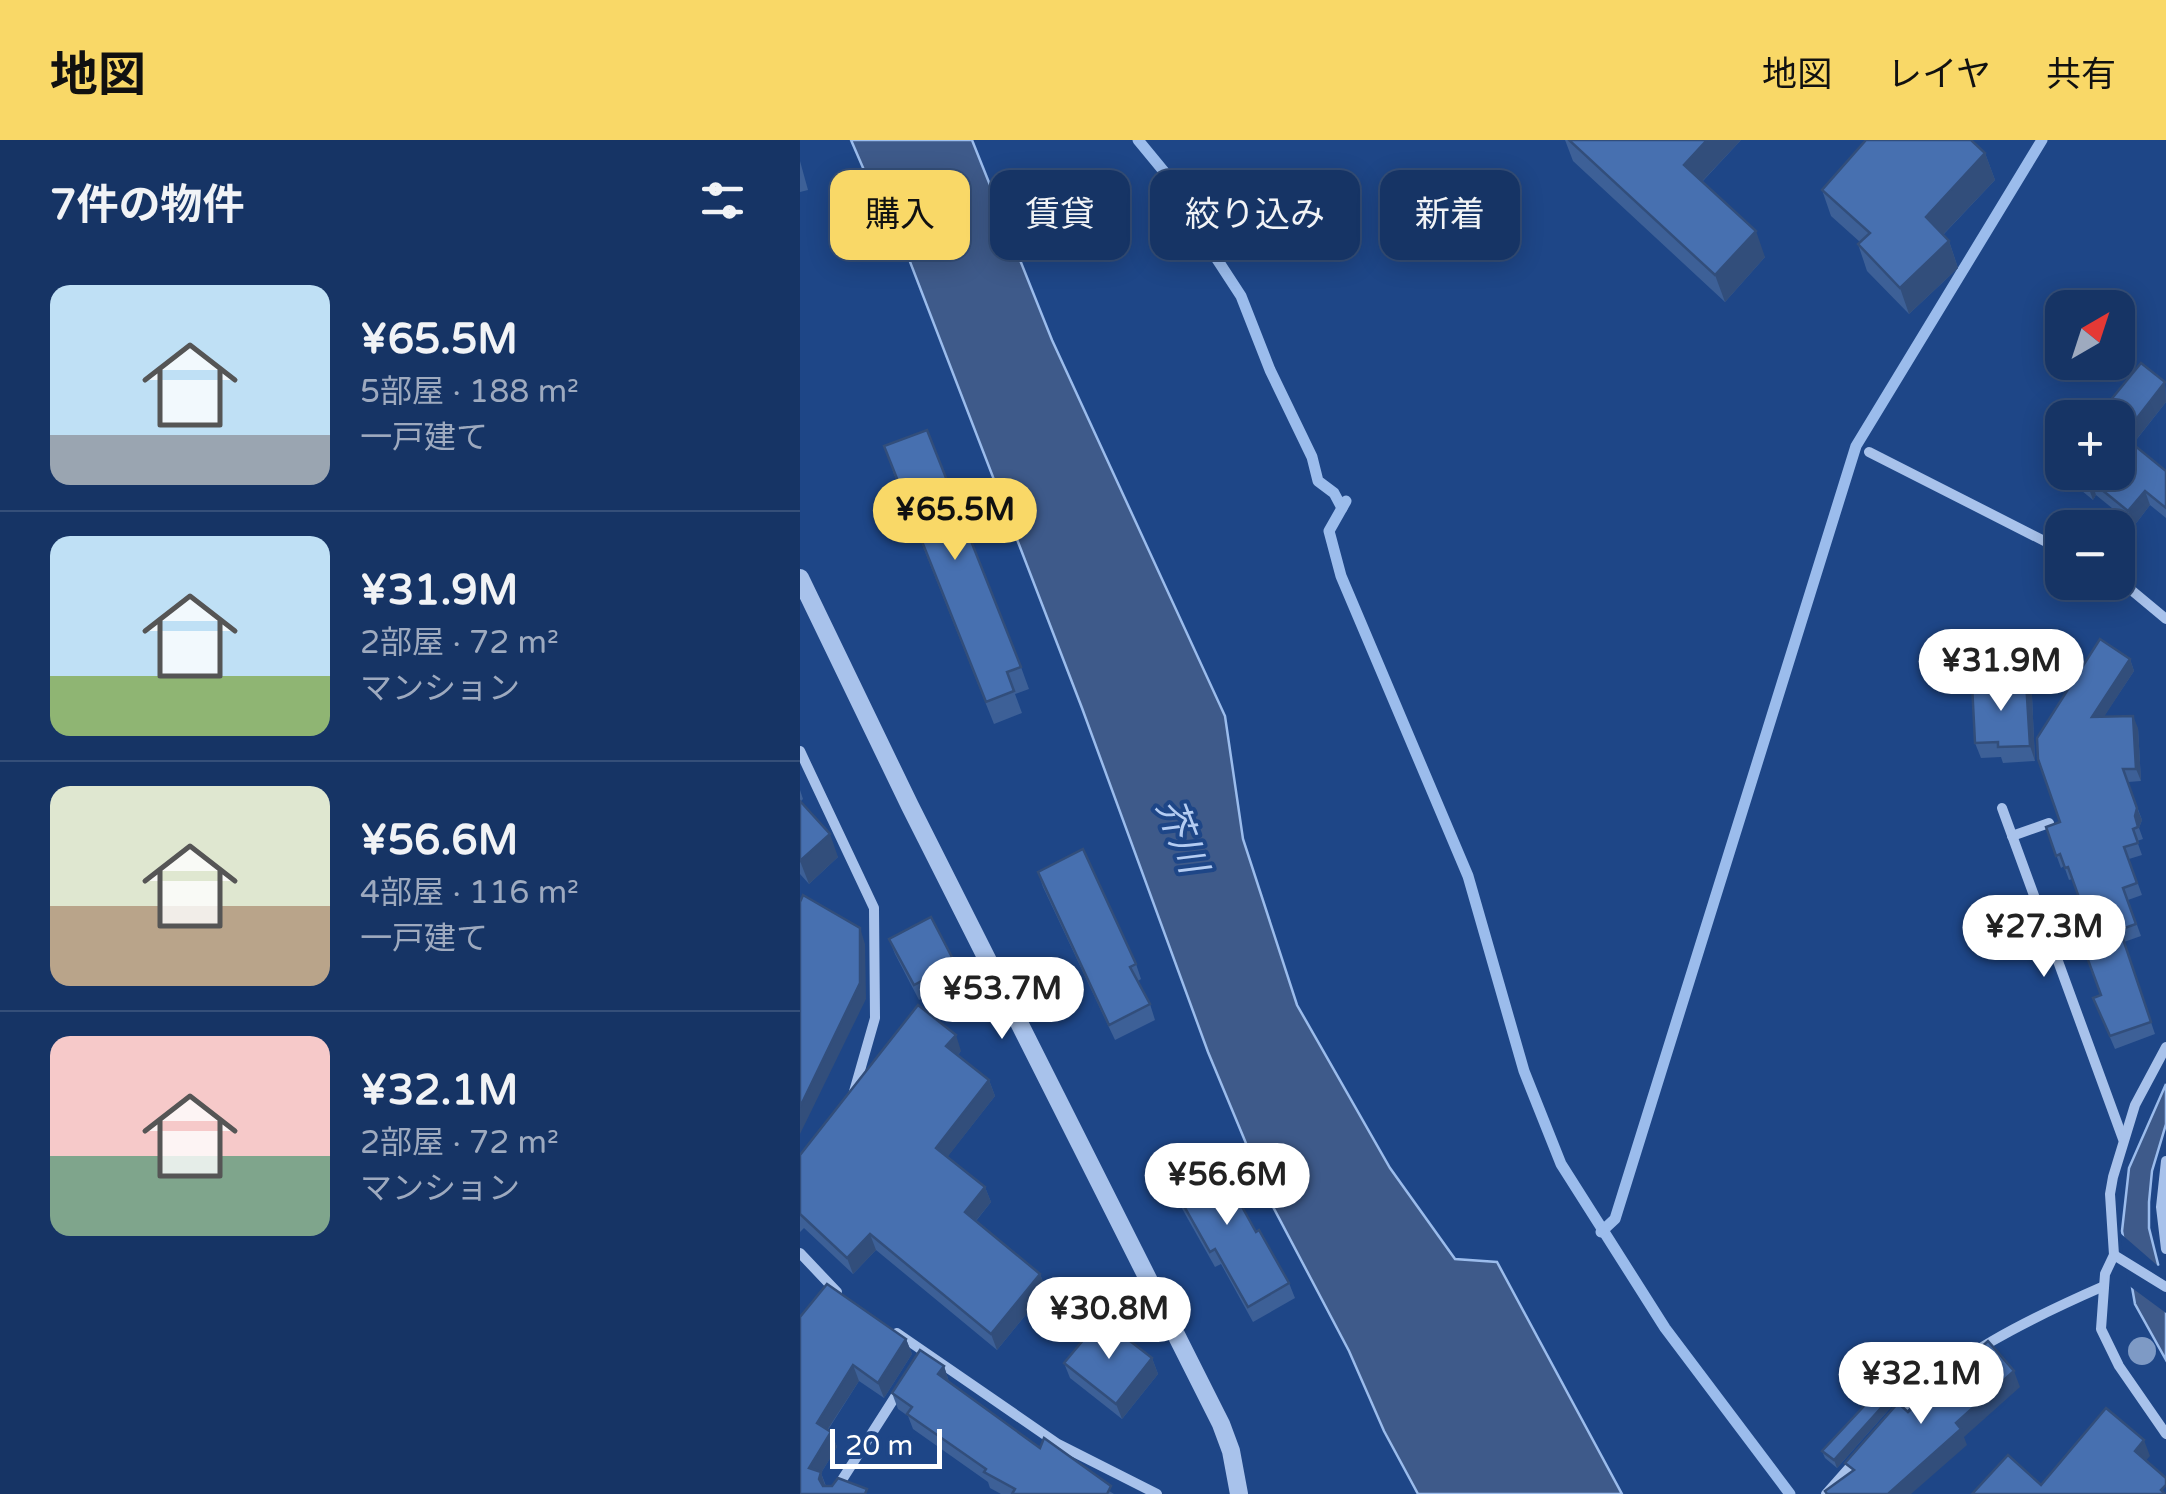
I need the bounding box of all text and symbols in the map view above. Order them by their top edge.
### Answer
text: 地図 [50,47,146,105]
text: 地図 [1762,54,1832,96]
text: レイヤ [1887,54,1991,96]
text: 共有 [2046,54,2116,96]
chip: 購入 [830,170,970,260]
chip: 賃貸 [990,170,1130,260]
chip: 絞り込み [1150,170,1360,260]
chip: 新着 [1380,170,1520,260]
icon: filters [695,173,750,228]
text: 7件の物件 [50,180,244,231]
north arrow [2045,290,2135,380]
map controls [2045,290,2135,600]
text: ¥65.5M [360,314,518,365]
icon: home [130,325,250,445]
text: 5部屋 · 188 m² [360,373,579,411]
button: + [2045,400,2135,490]
text: 一戸建て [360,419,488,457]
pin: ¥65.5M [874,478,1036,563]
text: ¥65.5M [895,491,1015,529]
button: − [2045,510,2135,600]
text: ¥31.9M [360,565,518,616]
icon: home [130,576,250,696]
text: 2部屋 · 72 m² [360,624,559,662]
pin: ¥31.9M [1920,629,2082,714]
text: ¥31.9M [1941,642,2061,680]
text: マンション [360,670,520,708]
water label: 芥川 [1146,792,1218,883]
text: ¥56.6M [360,815,518,866]
icon: home [130,826,250,946]
text: 4部屋 · 116 m² [360,874,579,912]
pin: ¥27.3M [1963,895,2125,980]
text: ¥27.3M [1985,908,2103,946]
text: 一戸建て [360,920,488,958]
pin: ¥53.7M [921,957,1083,1042]
text: ¥53.7M [942,970,1062,1008]
text: ¥32.1M [360,1065,518,1116]
icon: home [130,1076,250,1196]
text: 2部屋 · 72 m² [360,1124,559,1162]
pin: ¥56.6M [1146,1143,1308,1228]
text: ¥56.6M [1167,1156,1287,1194]
text: マンション [360,1170,520,1208]
pin: ¥30.8M [1028,1277,1190,1362]
text: ¥30.8M [1049,1290,1169,1328]
pin: ¥32.1M [1840,1342,2002,1427]
text: ¥32.1M [1861,1355,1981,1393]
scale bar [830,1424,942,1468]
text: 20 m [845,1429,913,1463]

